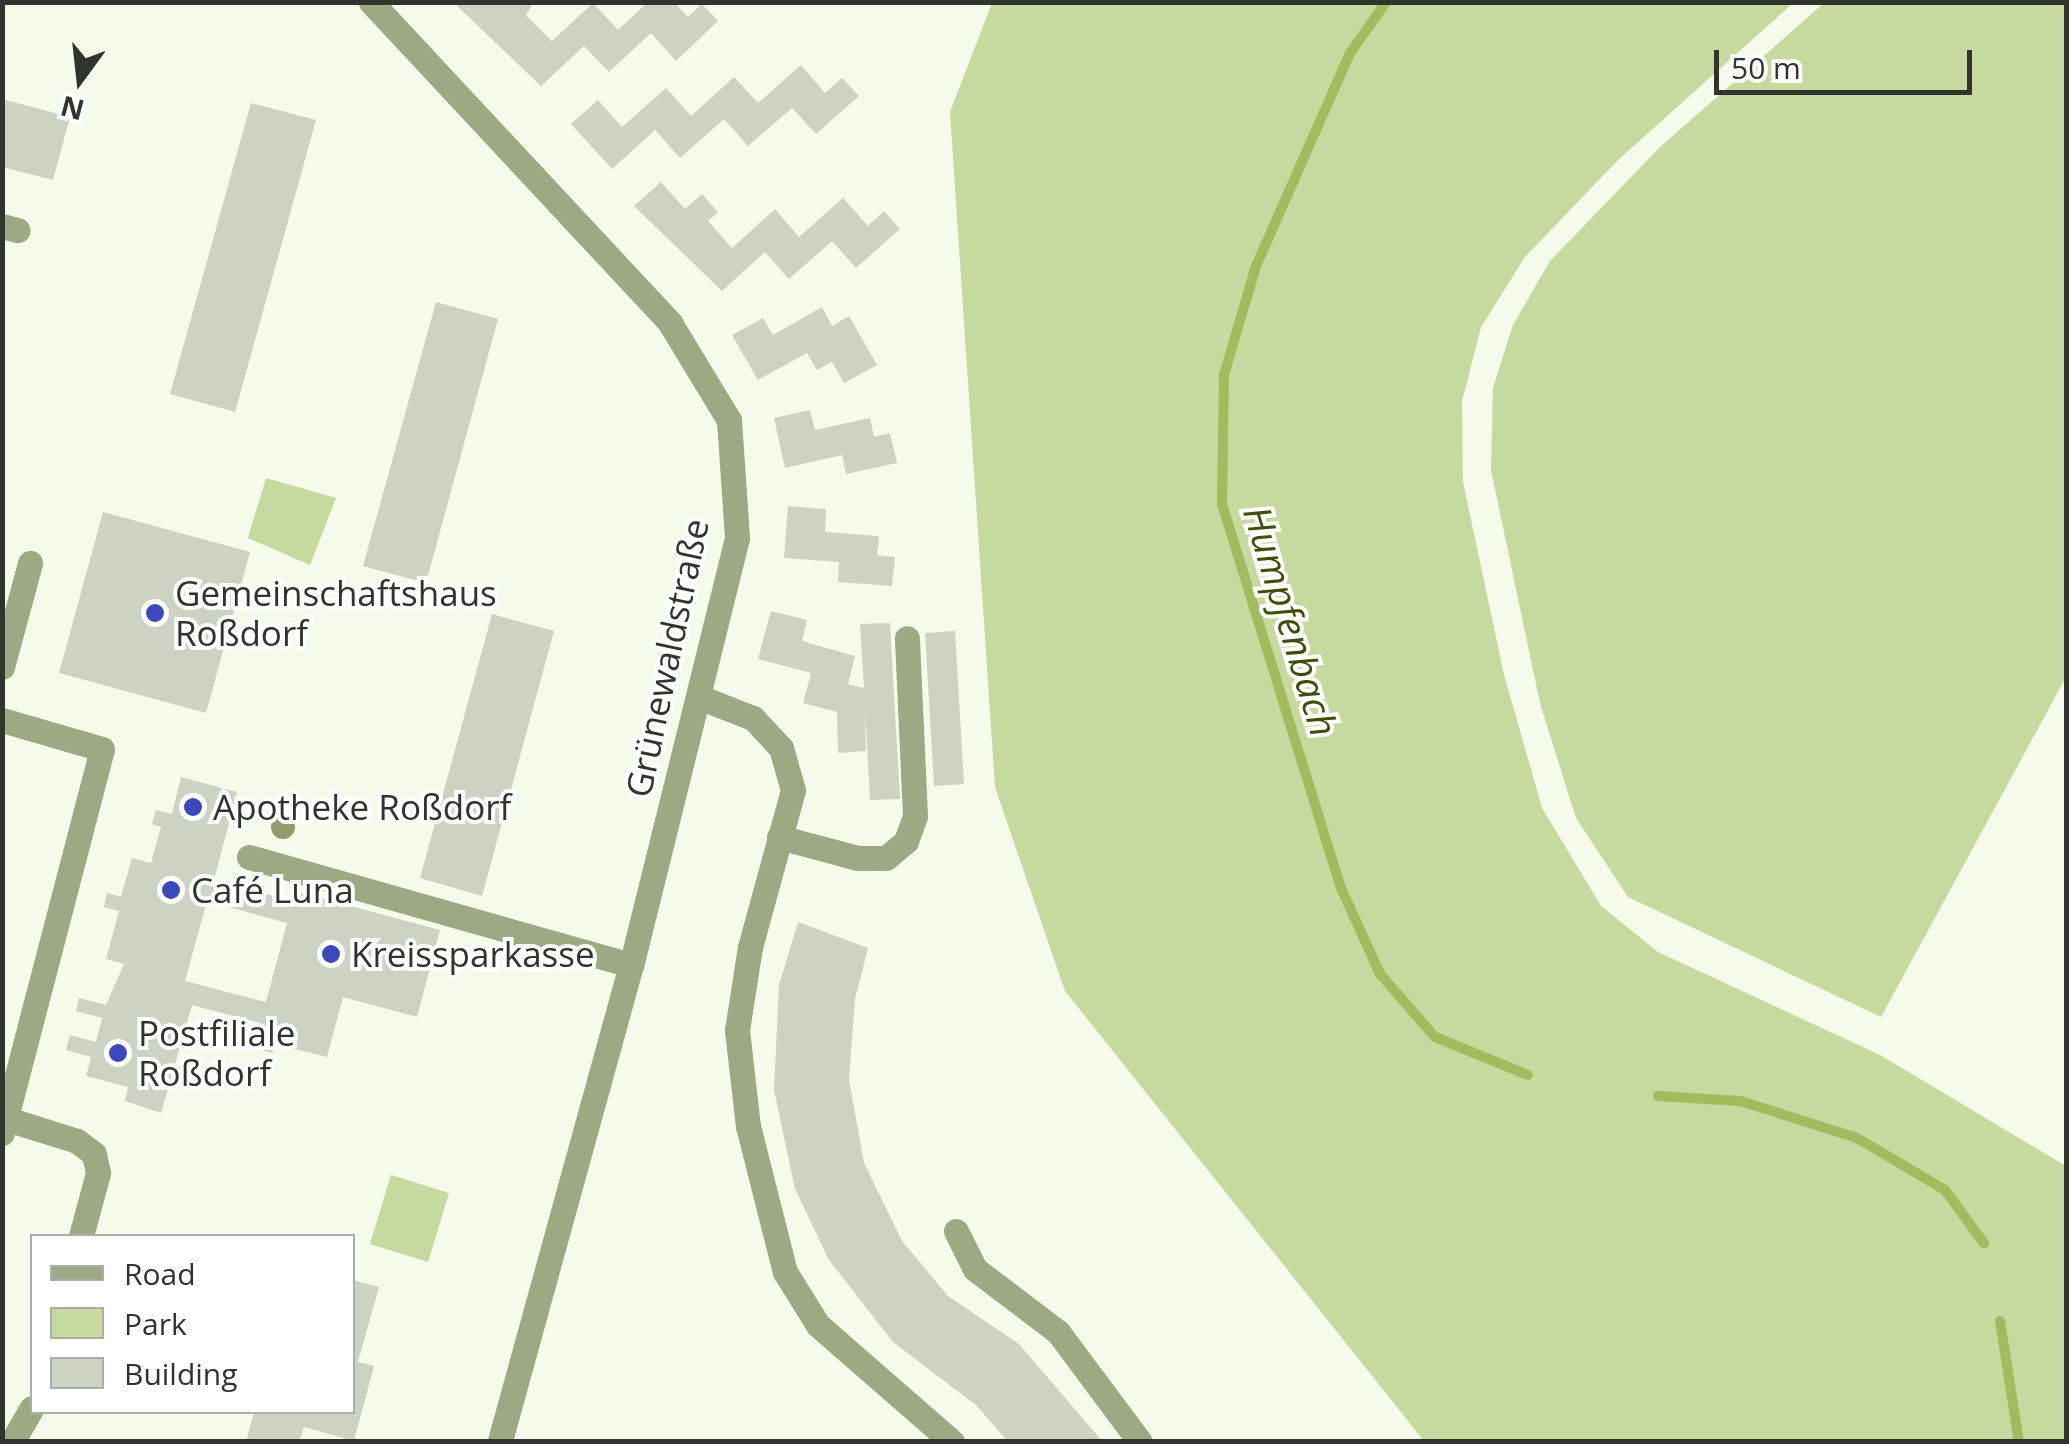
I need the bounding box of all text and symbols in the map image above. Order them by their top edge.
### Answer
north arrow [30,30,130,130]
scale bar [1719,30,1976,92]
text: 50 m [1731,47,1801,88]
text: N [56,88,88,130]
water label: Humpfenbach [1234,501,1348,741]
street label: Grünewaldstraße [617,515,717,801]
place label: Gemeinschaftshaus Roßdorf [175,572,497,654]
marker: Gemeinschaftshaus Roßdorf [144,602,166,624]
place label: Apotheke Roßdorf [213,786,511,828]
marker: Apotheke Roßdorf [182,796,204,818]
place label: Café Luna [191,869,354,911]
marker: Café Luna [160,879,182,901]
place label: Kreissparkasse [351,933,595,975]
marker: Kreissparkasse [320,943,342,965]
place label: Postfiliale Roßdorf [138,1012,295,1094]
marker: Postfiliale Roßdorf [107,1042,129,1064]
legend [30,1234,355,1414]
text: Road [124,1253,196,1294]
text: Park [124,1303,187,1344]
text: Building [124,1353,238,1394]

